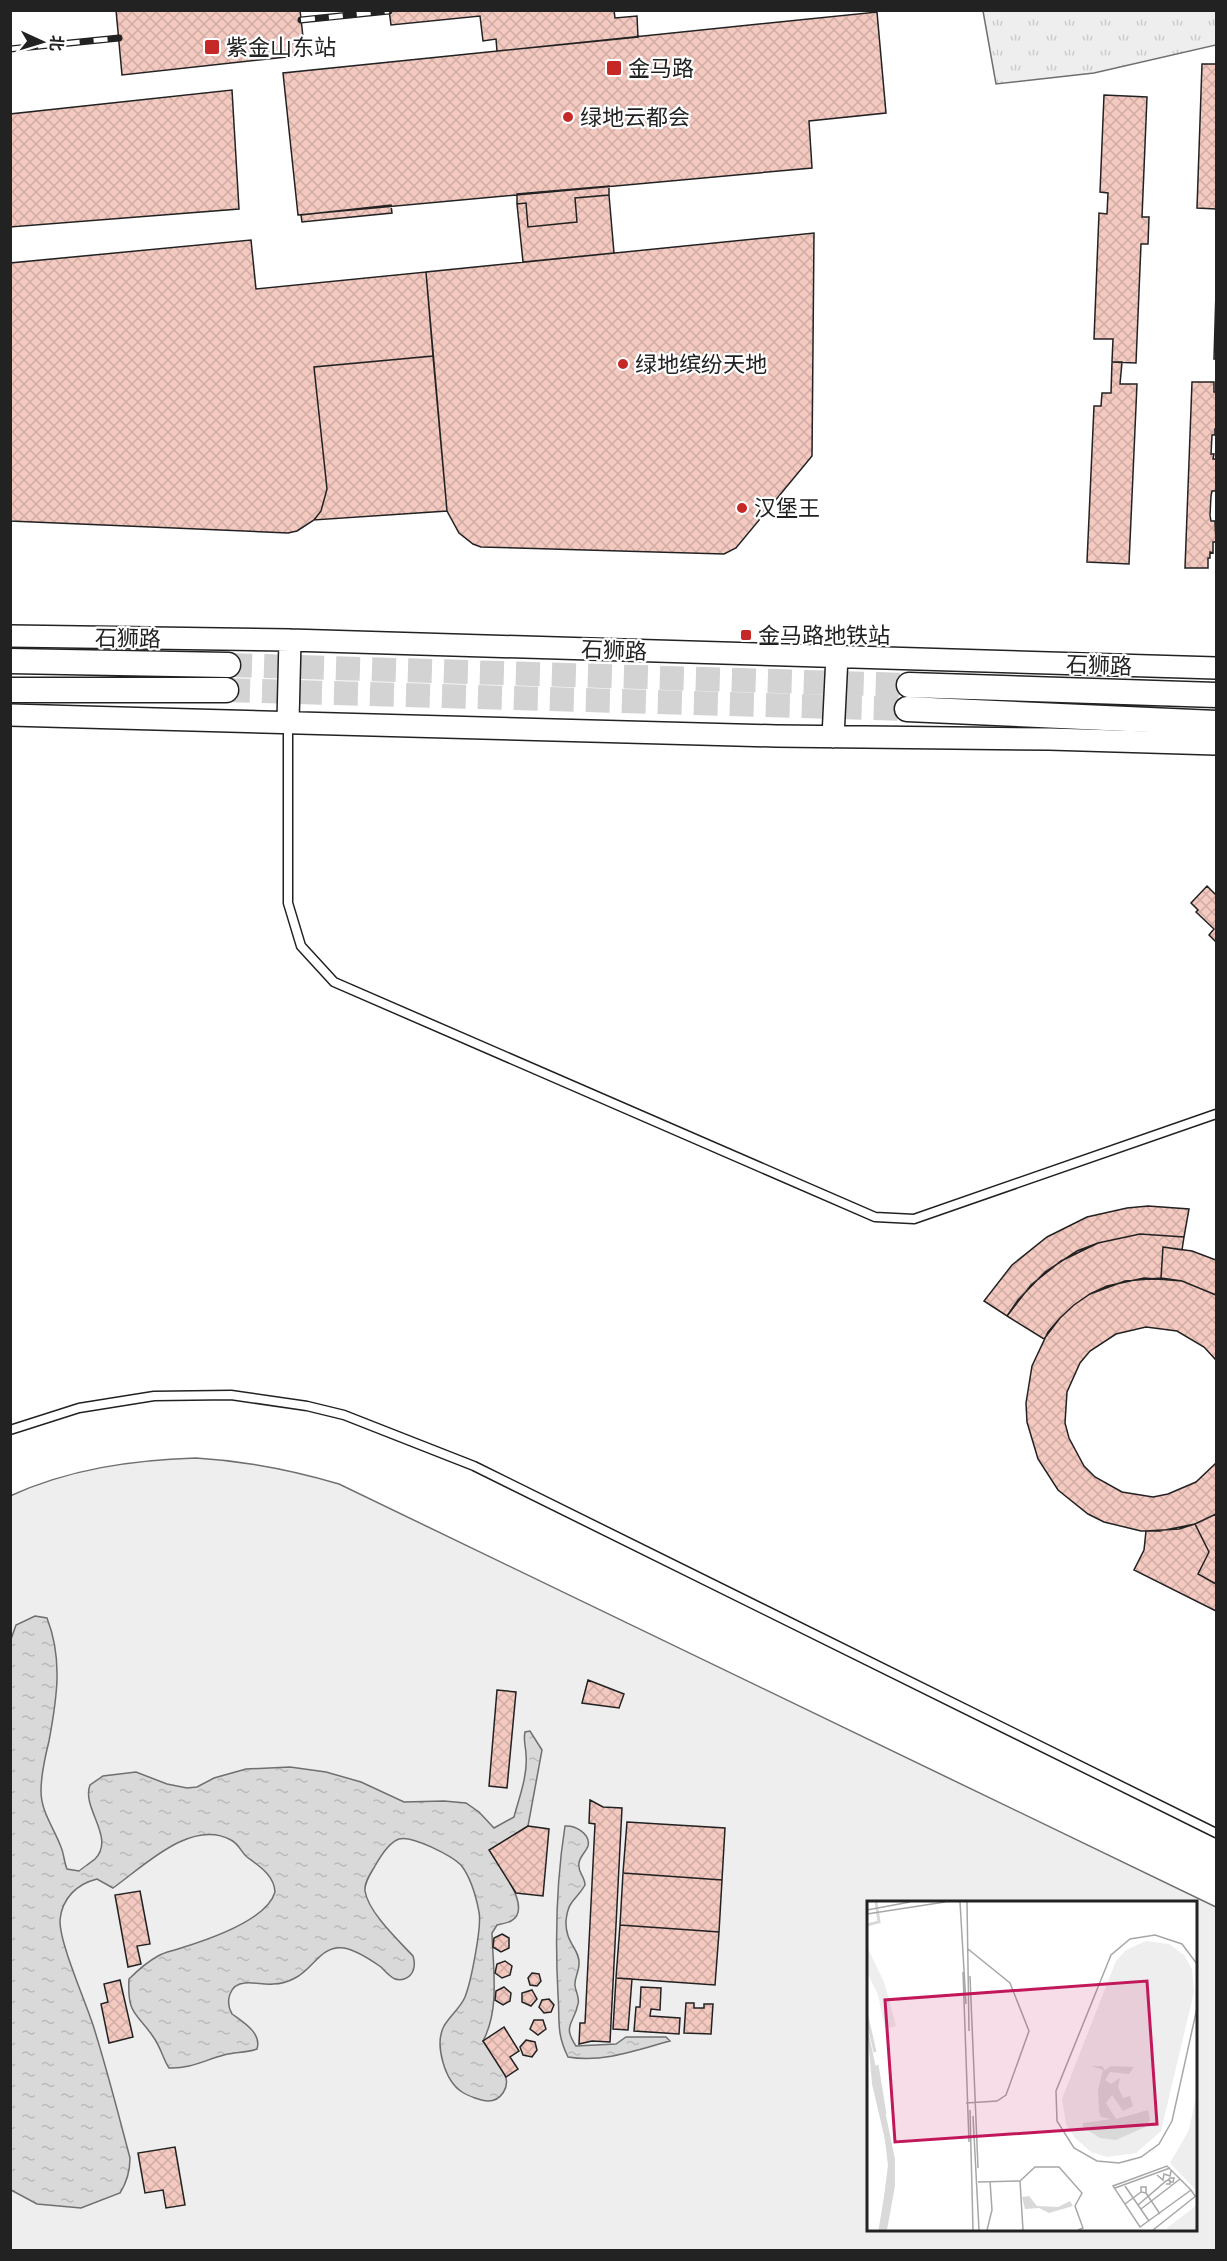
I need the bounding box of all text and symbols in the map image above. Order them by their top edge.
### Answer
north arrow [12,12,72,72]
place label: 紫金山东站 [226,33,336,61]
text: 北 [46,34,67,52]
marker: 紫金山东站 [203,38,221,56]
place label: 金马路 [628,54,694,82]
marker: 金马路 [605,59,623,77]
place label: 绿地云都会 [580,103,690,131]
marker: 绿地云都会 [561,110,575,124]
place label: 绿地缤纷天地 [635,350,767,378]
marker: 绿地缤纷天地 [616,357,630,371]
place label: 汉堡王 [754,494,820,522]
marker: 汉堡王 [735,501,749,515]
place label: 金马路地铁站 [758,621,890,649]
street label: 石狮路 [95,623,161,653]
marker: 金马路地铁站 [739,628,753,642]
street label: 石狮路 [581,635,647,665]
street label: 石狮路 [1066,650,1132,680]
inset map [867,1901,1197,2231]

